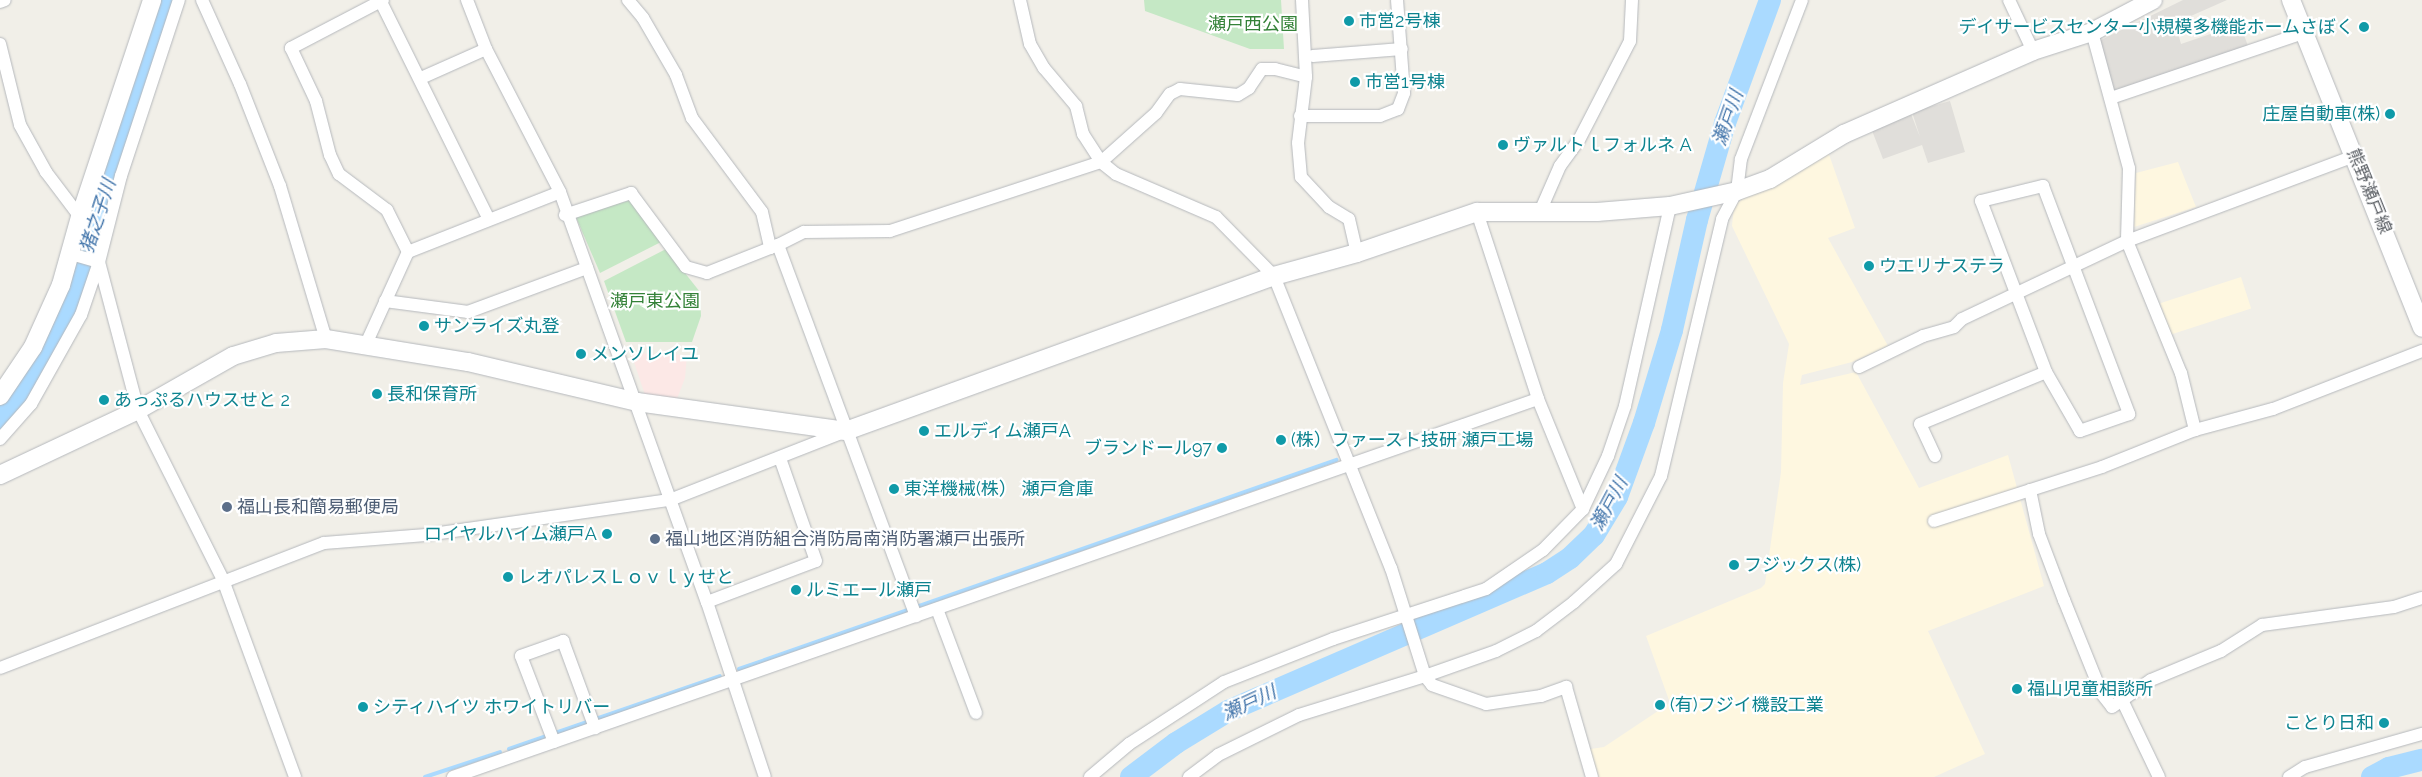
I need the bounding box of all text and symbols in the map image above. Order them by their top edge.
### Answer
place label: 市営2号棟 [1359,10,1440,32]
park label: 瀬戸西公園 [1208,13,1298,35]
marker: 市営2号棟 [1343,15,1355,27]
place label: デイサービスセンター小規模多機能ホームさぼく [1958,16,2354,38]
marker: デイサービスセンター小規模多機能ホームさぼく [2358,21,2370,33]
place label: 市営1号棟 [1365,71,1445,93]
marker: 市営1号棟 [1349,76,1361,88]
water label: 瀬戸川 [1708,87,1748,149]
place label: 庄屋自動車(株) [2262,103,2380,125]
marker: 庄屋自動車(株) [2384,108,2396,120]
place label: ヴァルトｌフォルネ A [1513,134,1692,156]
marker: ヴァルトｌフォルネ A [1497,139,1509,151]
street label: 熊野瀬戸線 [2342,145,2396,237]
water label: 猪之子川 [75,176,121,256]
place label: ウエリナステラ [1879,255,2005,277]
marker: ウエリナステラ [1863,260,1875,272]
park label: 瀬戸東公園 [610,290,700,312]
place label: サンライズ丸登 [434,315,560,337]
marker: サンライズ丸登 [418,320,430,332]
place label: メンソレイユ [591,343,699,365]
marker: メンソレイユ [575,348,587,360]
place label: 長和保育所 [387,383,477,405]
marker: 長和保育所 [371,388,383,400]
place label: あっぷるハウスせと 2 [114,389,290,411]
marker: あっぷるハウスせと 2 [98,394,110,406]
place label: エルディム瀬戸A [934,420,1072,442]
marker: エルディム瀬戸A [918,425,930,437]
place label: (株）ファースト技研 瀬戸工場 [1291,429,1534,451]
marker: (株）ファースト技研 瀬戸工場 [1275,434,1287,446]
place label: ブランドール97 [1084,437,1212,459]
marker: ブランドール97 [1216,442,1228,454]
water label: 瀬戸川 [1586,473,1632,535]
place label: 東洋機械(株） 瀬戸倉庫 [904,478,1093,500]
marker: 東洋機械(株） 瀬戸倉庫 [888,483,900,495]
place label: 福山長和簡易郵便局 [237,496,399,518]
marker: 福山長和簡易郵便局 [221,501,233,513]
place label: ロイヤルハイム瀬戸A [423,523,597,545]
marker: ロイヤルハイム瀬戸A [601,528,613,540]
place label: 福山地区消防組合消防局南消防署瀬戸出張所 [665,528,1025,550]
marker: 福山地区消防組合消防局南消防署瀬戸出張所 [649,533,661,545]
place label: フジックス(株) [1744,554,1862,576]
marker: フジックス(株) [1728,559,1740,571]
place label: レオパレスＬｏｖｌｙせと [518,566,734,588]
marker: レオパレスＬｏｖｌｙせと [502,571,514,583]
place label: ルミエール瀬戸 [806,579,932,601]
marker: ルミエール瀬戸 [790,584,802,596]
place label: 福山児童相談所 [2027,678,2153,700]
water label: 瀬戸川 [1218,681,1280,725]
marker: 福山児童相談所 [2011,683,2023,695]
place label: (有)フジイ機設工業 [1670,694,1824,716]
place label: シティハイツ ホワイトリバー [373,696,612,718]
marker: (有)フジイ機設工業 [1654,699,1666,711]
marker: シティハイツ ホワイトリバー [357,701,369,713]
place label: ことり日和 [2284,712,2374,734]
marker: ことり日和 [2378,717,2390,729]

